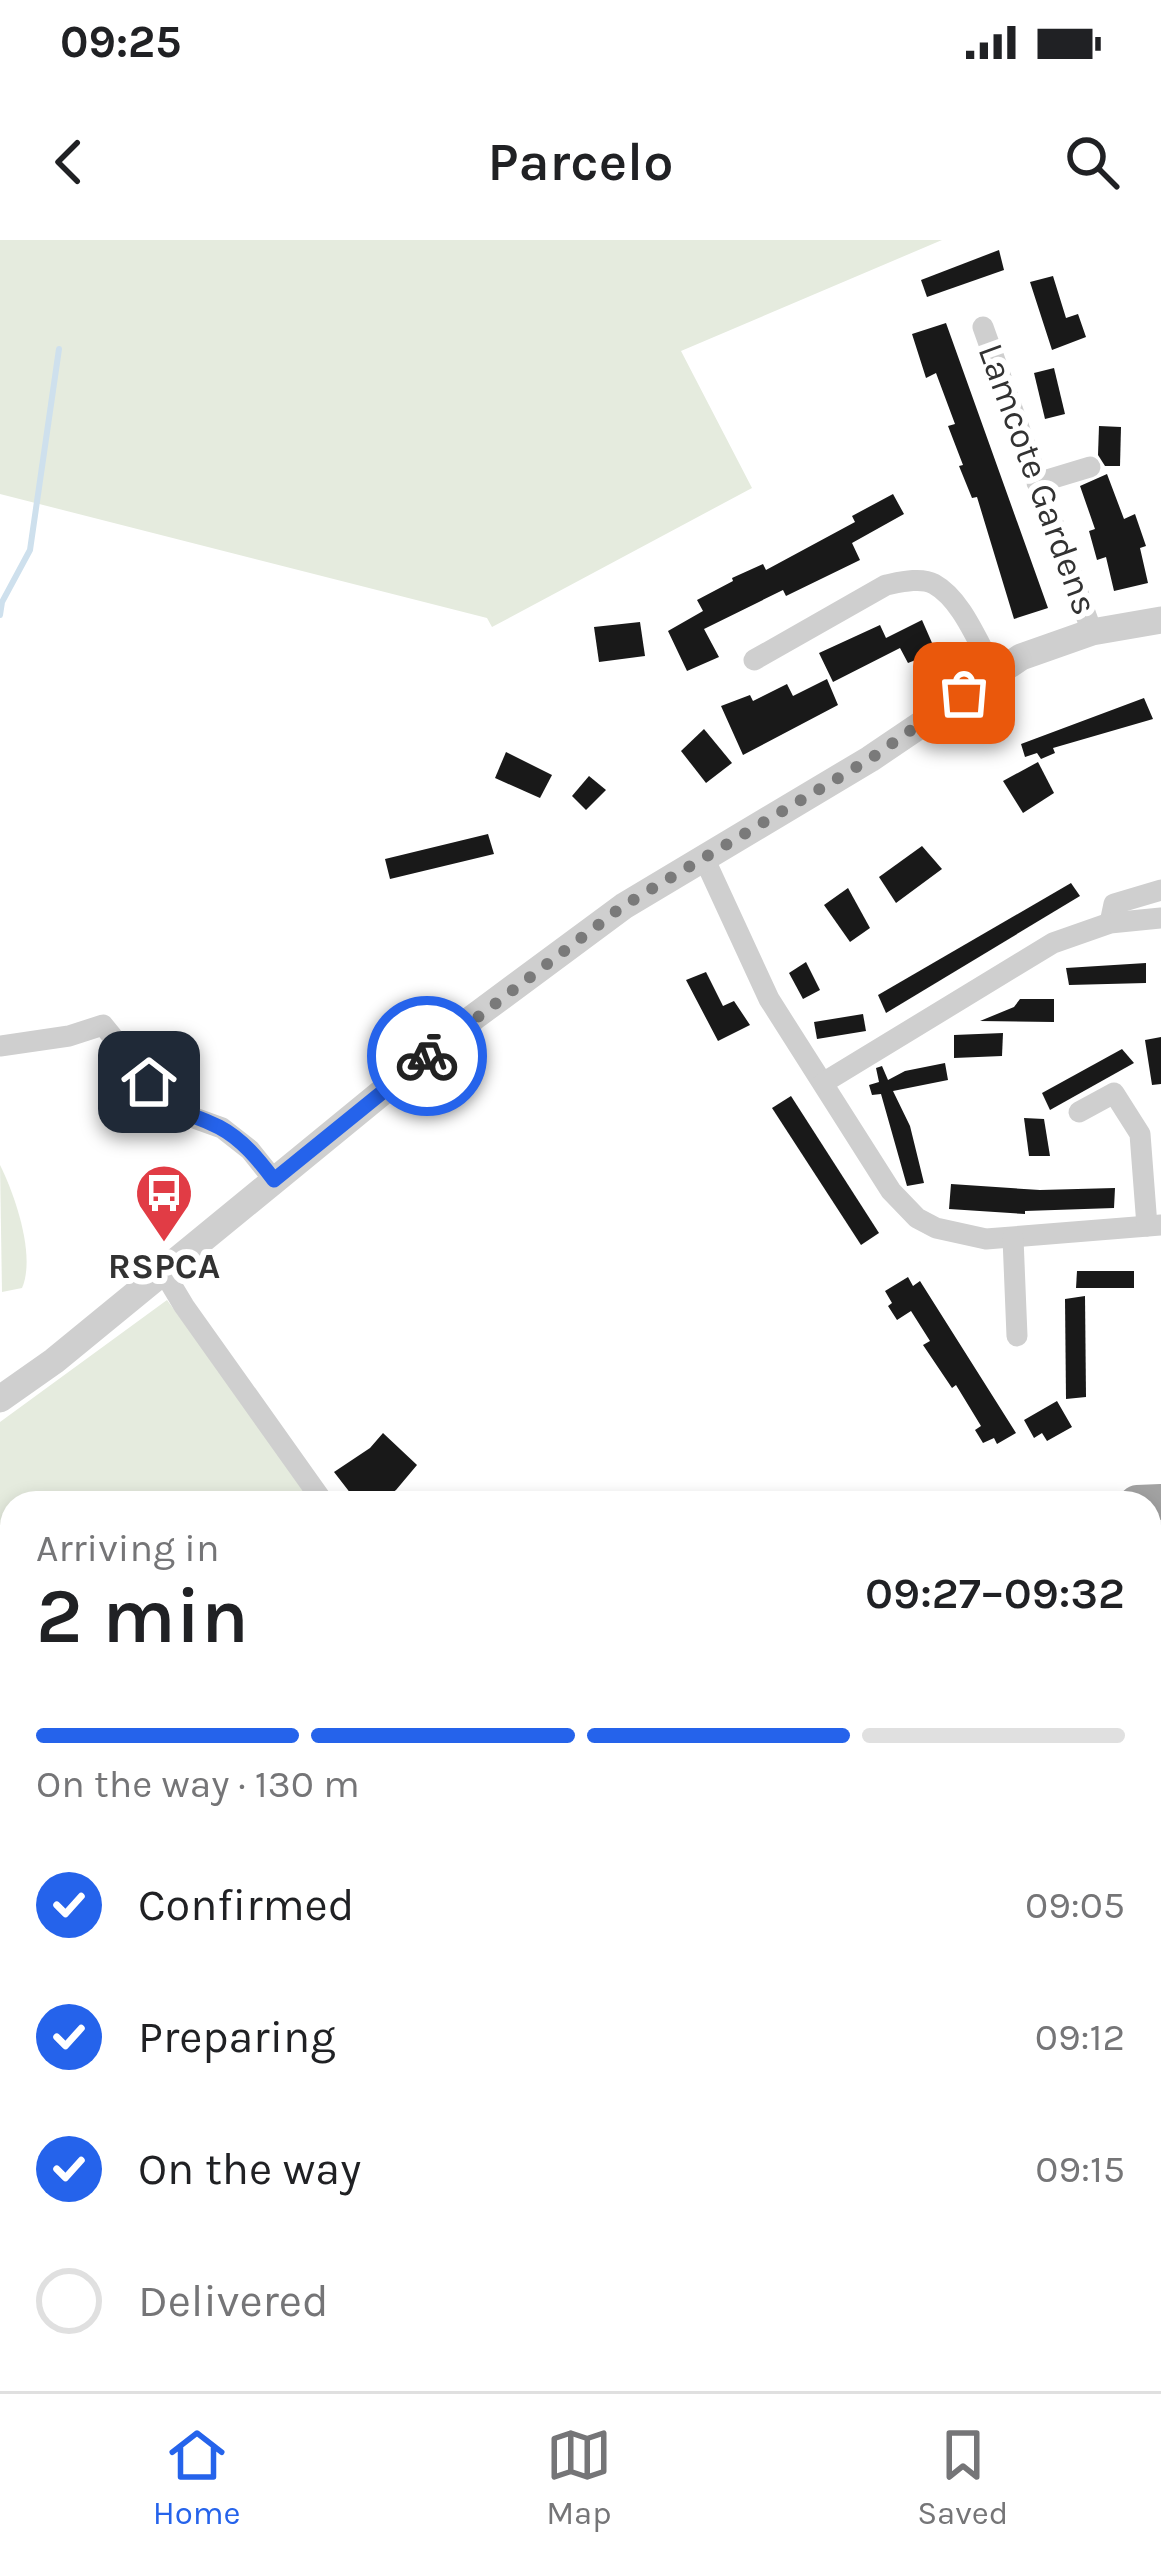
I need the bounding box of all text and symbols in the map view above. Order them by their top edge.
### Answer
text: 09:25 [60,16,181,68]
icon: back [36,129,102,195]
icon: search [1059,129,1125,195]
text: Parcelo [488,130,673,194]
street label: Lamcote Gardens [969,338,1107,620]
pin [913,642,1015,744]
icon: bag [931,660,997,726]
courier [367,996,487,1116]
icon: bike [394,1023,460,1089]
pin [98,1031,200,1133]
icon: home [116,1049,182,1115]
bus stop icon: RSPCA [133,1162,195,1244]
place label: RSPCA [108,1245,220,1287]
text: Arriving in [36,1525,219,1571]
text: 09:27–09:32 [865,1567,1125,1619]
text: 2 min [36,1570,249,1662]
text: On the way · 130 m [36,1761,360,1807]
icon: check [36,1872,102,1938]
text: Confirmed [138,1879,354,1931]
text: 09:05 [1025,1882,1125,1928]
icon: check [36,2004,102,2070]
text: Preparing [138,2011,336,2063]
text: 09:12 [1035,2014,1125,2060]
icon: check [36,2136,102,2202]
text: On the way [138,2143,361,2195]
text: 09:15 [1035,2146,1125,2192]
text: Delivered [138,2275,329,2327]
tab: Home [153,2422,241,2532]
tab: Map [546,2422,612,2532]
tab: Saved [917,2422,1008,2532]

